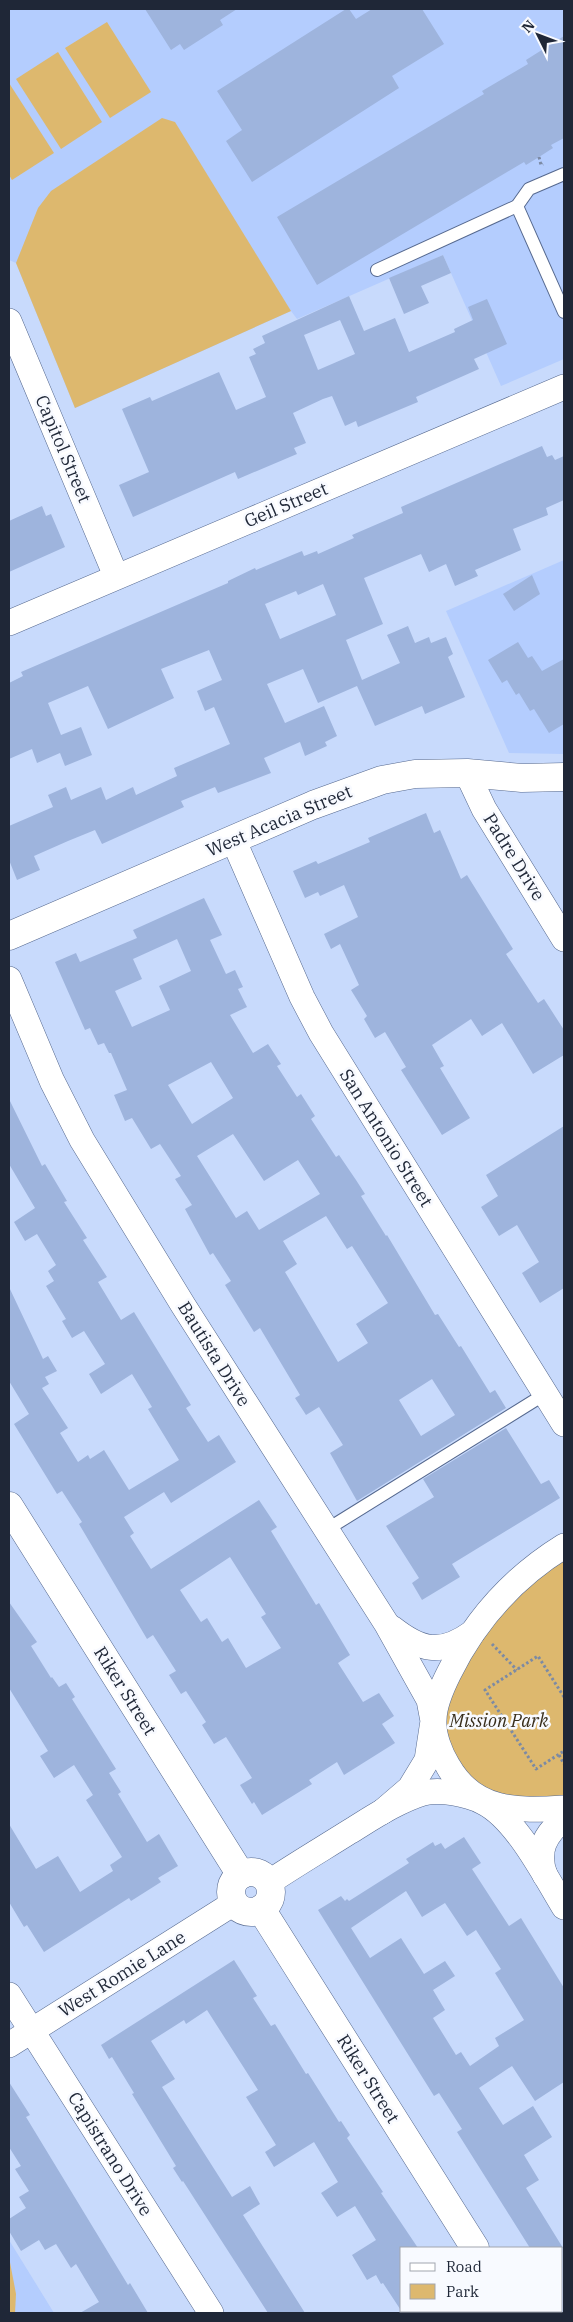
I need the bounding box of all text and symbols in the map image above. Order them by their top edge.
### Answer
north arrow [513,10,563,60]
text: N [518,16,539,36]
street label: Capitol Street [30,392,96,506]
street label: Geil Street [241,477,331,532]
street label: West Acacia Street [202,779,355,862]
street label: Padre Drive [478,809,550,905]
street label: San Antonio Street [335,1064,438,1211]
street label: Bautista Drive [173,1297,256,1410]
street label: Riker Street [89,1642,162,1739]
park label: Mission Park [449,1709,549,1732]
street label: West Romie Lane [54,1925,190,2022]
street label: Riker Street [332,2030,405,2127]
street label: Capistrano Drive [63,2087,158,2220]
legend [400,2247,563,2312]
text: Road [446,2257,482,2276]
text: Park [446,2282,479,2301]

